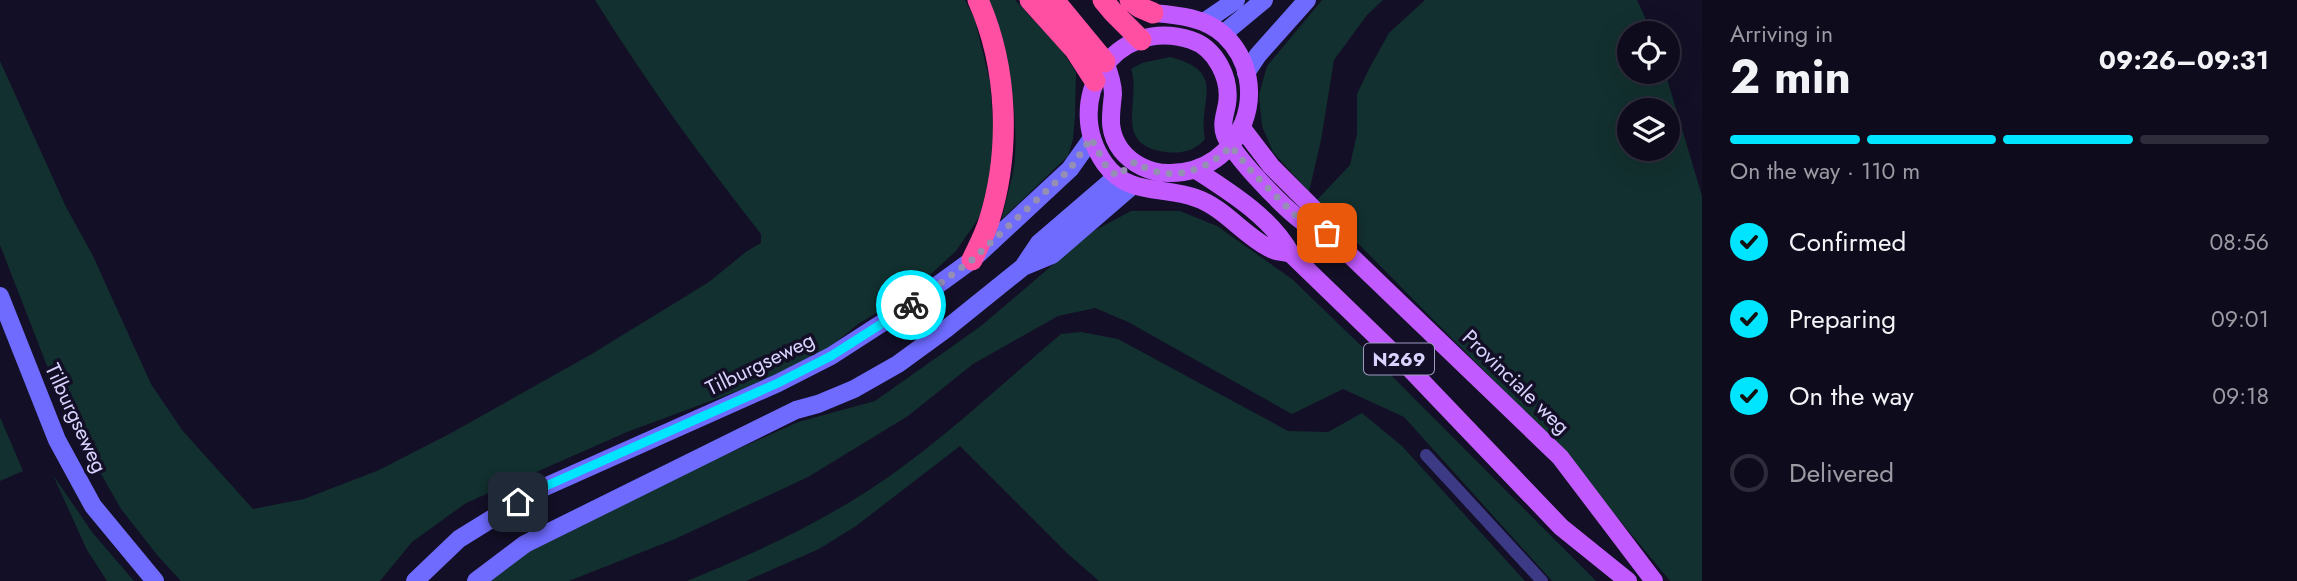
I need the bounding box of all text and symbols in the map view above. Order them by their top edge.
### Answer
text: Arriving in [1730,17,1833,51]
map controls [1617,21,1680,161]
button: locate [1617,21,1680,84]
text: 09:26–09:31 [2099,41,2269,79]
text: 2 min [1730,44,1851,110]
button: layers [1617,98,1680,161]
text: On the way · 110 m [1730,154,1920,188]
pin [1297,203,1357,263]
icon: bag [1308,214,1346,252]
icon: check [1730,223,1768,261]
text: Confirmed [1789,223,1906,261]
text: 08:56 [2210,225,2269,259]
courier [876,270,946,340]
icon: bike [892,286,930,324]
icon: check [1730,300,1768,338]
text: Preparing [1789,300,1896,338]
text: 09:01 [2211,302,2269,336]
street label: Provinciale weg [1456,323,1576,441]
street label: Tilburgseweg [701,325,819,403]
road number: N269 [1364,344,1434,374]
street label: Tilburgseweg [38,358,114,478]
icon: check [1730,377,1768,415]
text: On the way [1789,377,1914,415]
text: 09:18 [2212,379,2269,413]
text: Delivered [1789,454,1894,492]
pin [488,472,548,532]
icon: home [499,483,537,521]

